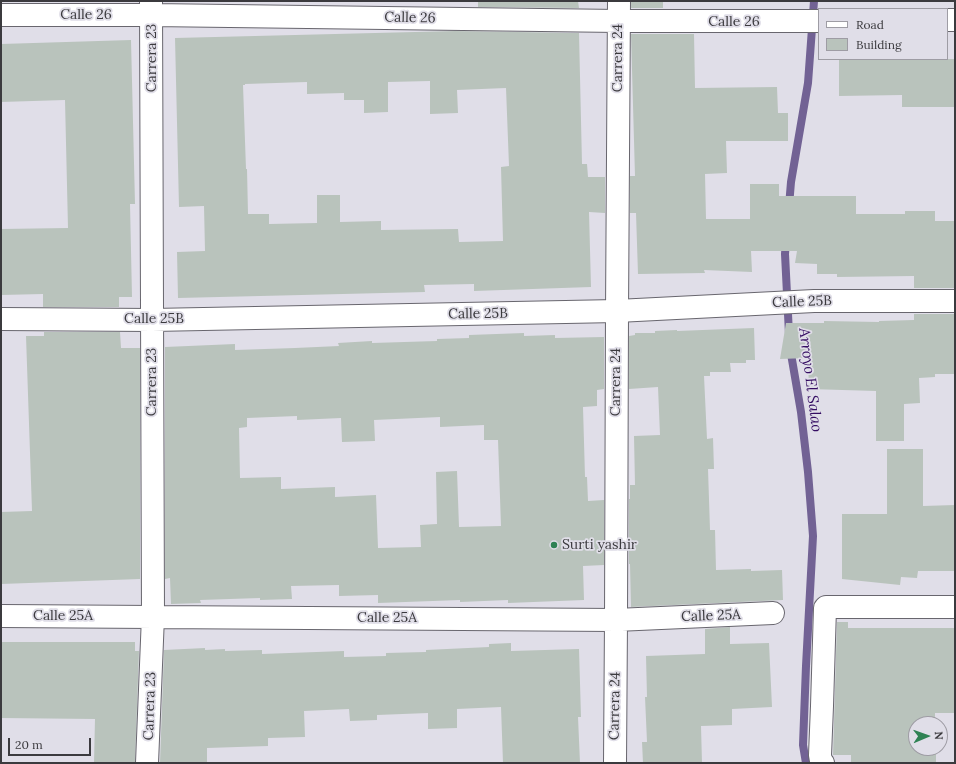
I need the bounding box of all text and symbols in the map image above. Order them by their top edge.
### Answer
street label: Calle 26 [60,7,112,23]
legend [818,8,948,60]
street label: Calle 26 [384,9,436,27]
street label: Calle 26 [708,14,760,30]
text: Road [856,17,884,32]
street label: Carrera 23 [144,24,160,92]
street label: Carrera 24 [610,24,626,92]
text: Building [856,37,902,52]
street label: Calle 25B [772,293,832,311]
street label: Calle 25B [448,305,508,323]
street label: Calle 25B [124,311,184,327]
water label: Arroyo El Salao [795,327,825,433]
street label: Carrera 23 [144,348,160,416]
street label: Carrera 24 [608,348,624,416]
place label: Surti yashir [562,537,637,553]
marker: Surti yashir [549,540,559,550]
street label: Calle 25A [681,607,741,625]
street label: Calle 25A [33,608,93,624]
street label: Calle 25A [357,610,417,626]
street label: Carrera 23 [140,671,160,741]
street label: Carrera 24 [606,672,624,740]
north arrow [908,716,948,756]
scale bar [10,730,93,756]
text: N [932,731,946,740]
text: 20 m [15,737,43,752]

